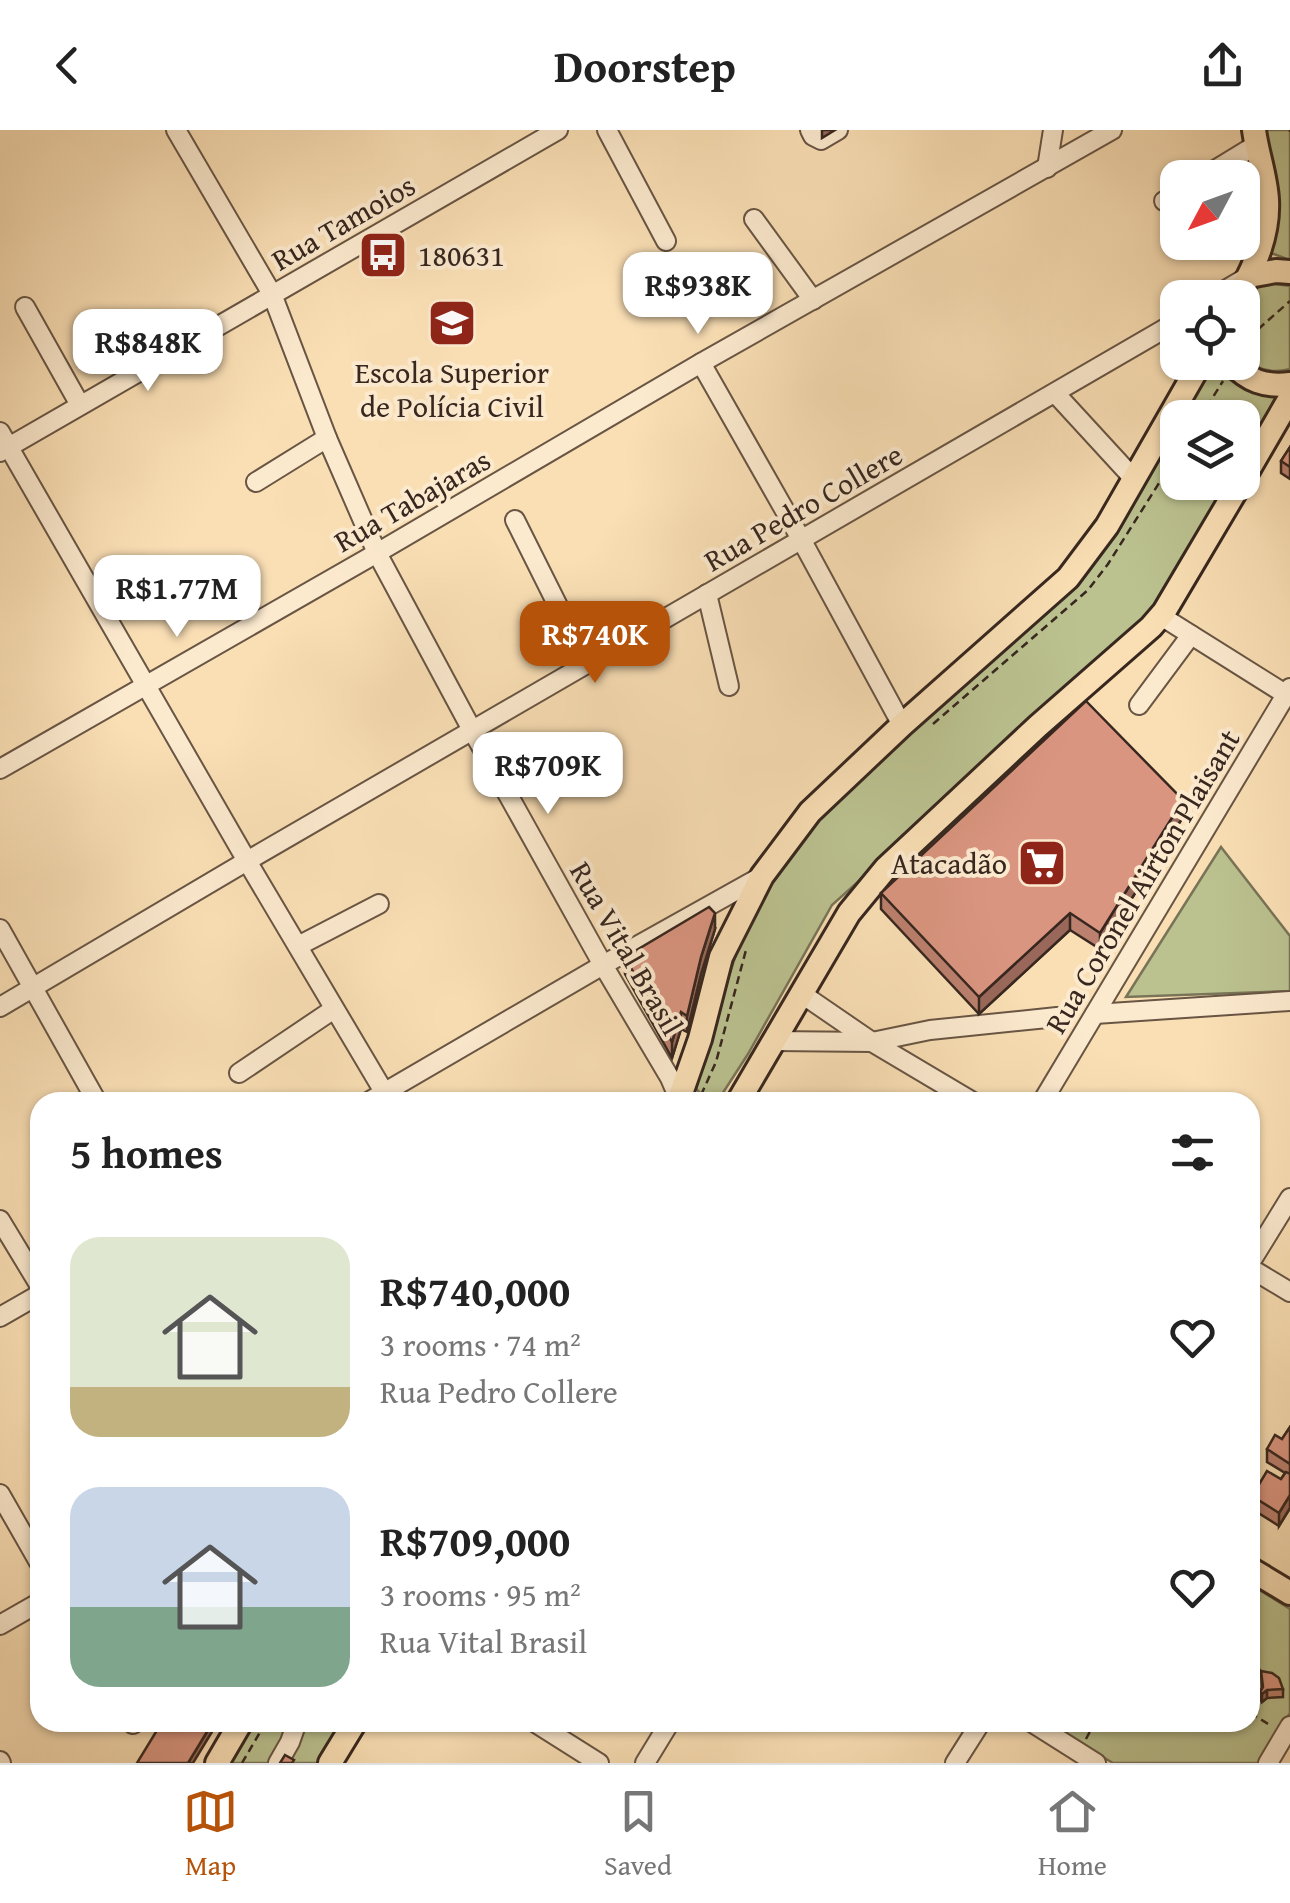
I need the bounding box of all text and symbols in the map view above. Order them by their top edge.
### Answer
text: Doorstep [554,33,736,98]
icon: back [40,38,95,93]
icon: share [1195,38,1250,93]
north arrow [1160,160,1260,260]
map controls [1160,160,1260,500]
street label: Rua Tamoios [263,163,423,281]
bus stop icon: 180631 [357,229,409,281]
place label: 180631 [418,233,505,277]
pin: R$938K [617,252,779,337]
text: R$938K [645,261,751,308]
button: locate [1160,280,1260,380]
school or university icon: Escola Superior de Polícia Civil [426,297,478,349]
pin: R$848K [67,309,229,394]
text: R$848K [95,318,201,365]
place label: Escola Superior de Polícia Civil [355,350,549,428]
button: layers [1160,400,1260,500]
street label: Rua Pedro Collere [695,432,911,582]
street label: Rua Tabajaras [326,437,498,563]
pin: R$1.77M [85,555,269,640]
text: R$1.77M [116,564,238,611]
pin: R$740K [514,601,676,686]
text: R$740K [542,610,648,657]
street label: Rua Coronel Airton Plaisant [1034,720,1251,1042]
pin: R$709K [467,732,629,817]
text: R$709K [495,741,601,788]
supermarket icon: Atacadão [1016,837,1068,889]
place label: Atacadão [891,841,1007,885]
street label: Rua Vital Brasil [559,853,695,1043]
text: 5 homes [70,1122,223,1183]
icon: filters [1165,1125,1220,1180]
text: R$740,000 [380,1260,570,1321]
icon: home [150,1277,270,1397]
icon: heart [1165,1310,1220,1365]
text: 3 rooms · 74 m² [380,1321,581,1368]
text: Rua Pedro Collere [380,1368,618,1415]
text: R$709,000 [380,1510,570,1571]
icon: home [150,1527,270,1647]
icon: heart [1165,1560,1220,1615]
text: 3 rooms · 95 m² [380,1571,581,1618]
text: Rua Vital Brasil [380,1618,587,1665]
tab: Map [183,1784,238,1885]
tab: Saved [604,1784,672,1885]
tab: Home [1038,1784,1107,1885]

